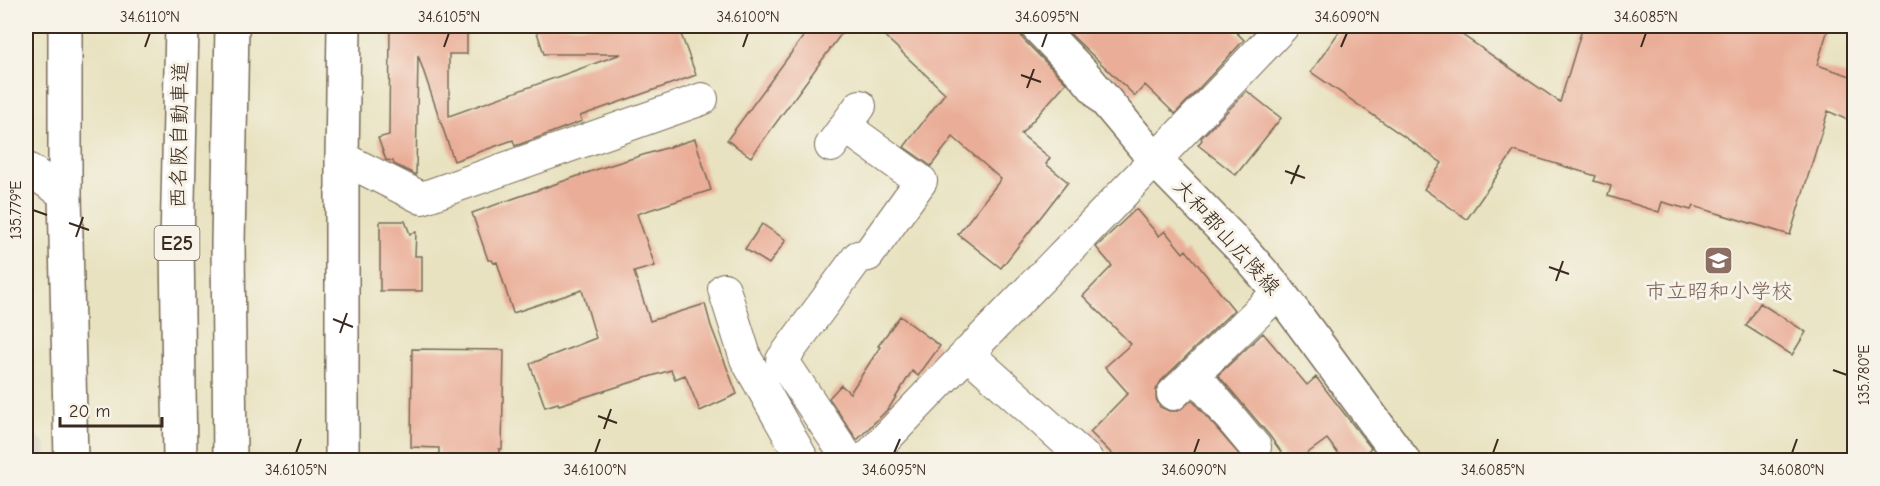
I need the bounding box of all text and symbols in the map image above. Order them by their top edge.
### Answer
text: 34.6110°N [120,8,180,26]
text: 34.6105°N [418,8,480,26]
text: 34.6100°N [716,8,780,26]
text: 34.6095°N [1015,8,1079,26]
text: 34.6090°N [1314,8,1380,26]
text: 34.6085°N [1614,8,1678,26]
street label: 西名阪自動車道 [166,61,192,209]
street label: 大和郡山広陵線 [1169,174,1285,300]
text: 135.779°E [7,181,25,239]
road number: E25 [154,226,200,260]
school or university icon: 市立昭和小学校 [1703,244,1735,276]
place label: 市立昭和小学校 [1646,279,1793,303]
text: 135.780°E [1855,345,1873,405]
scale bar [60,390,162,428]
text: 20 m [69,401,110,422]
text: 34.6105°N [265,461,327,479]
text: 34.6100°N [563,461,627,479]
text: 34.6095°N [862,461,926,479]
text: 34.6090°N [1161,461,1227,479]
text: 34.6085°N [1461,461,1525,479]
text: 34.6080°N [1760,461,1824,479]

